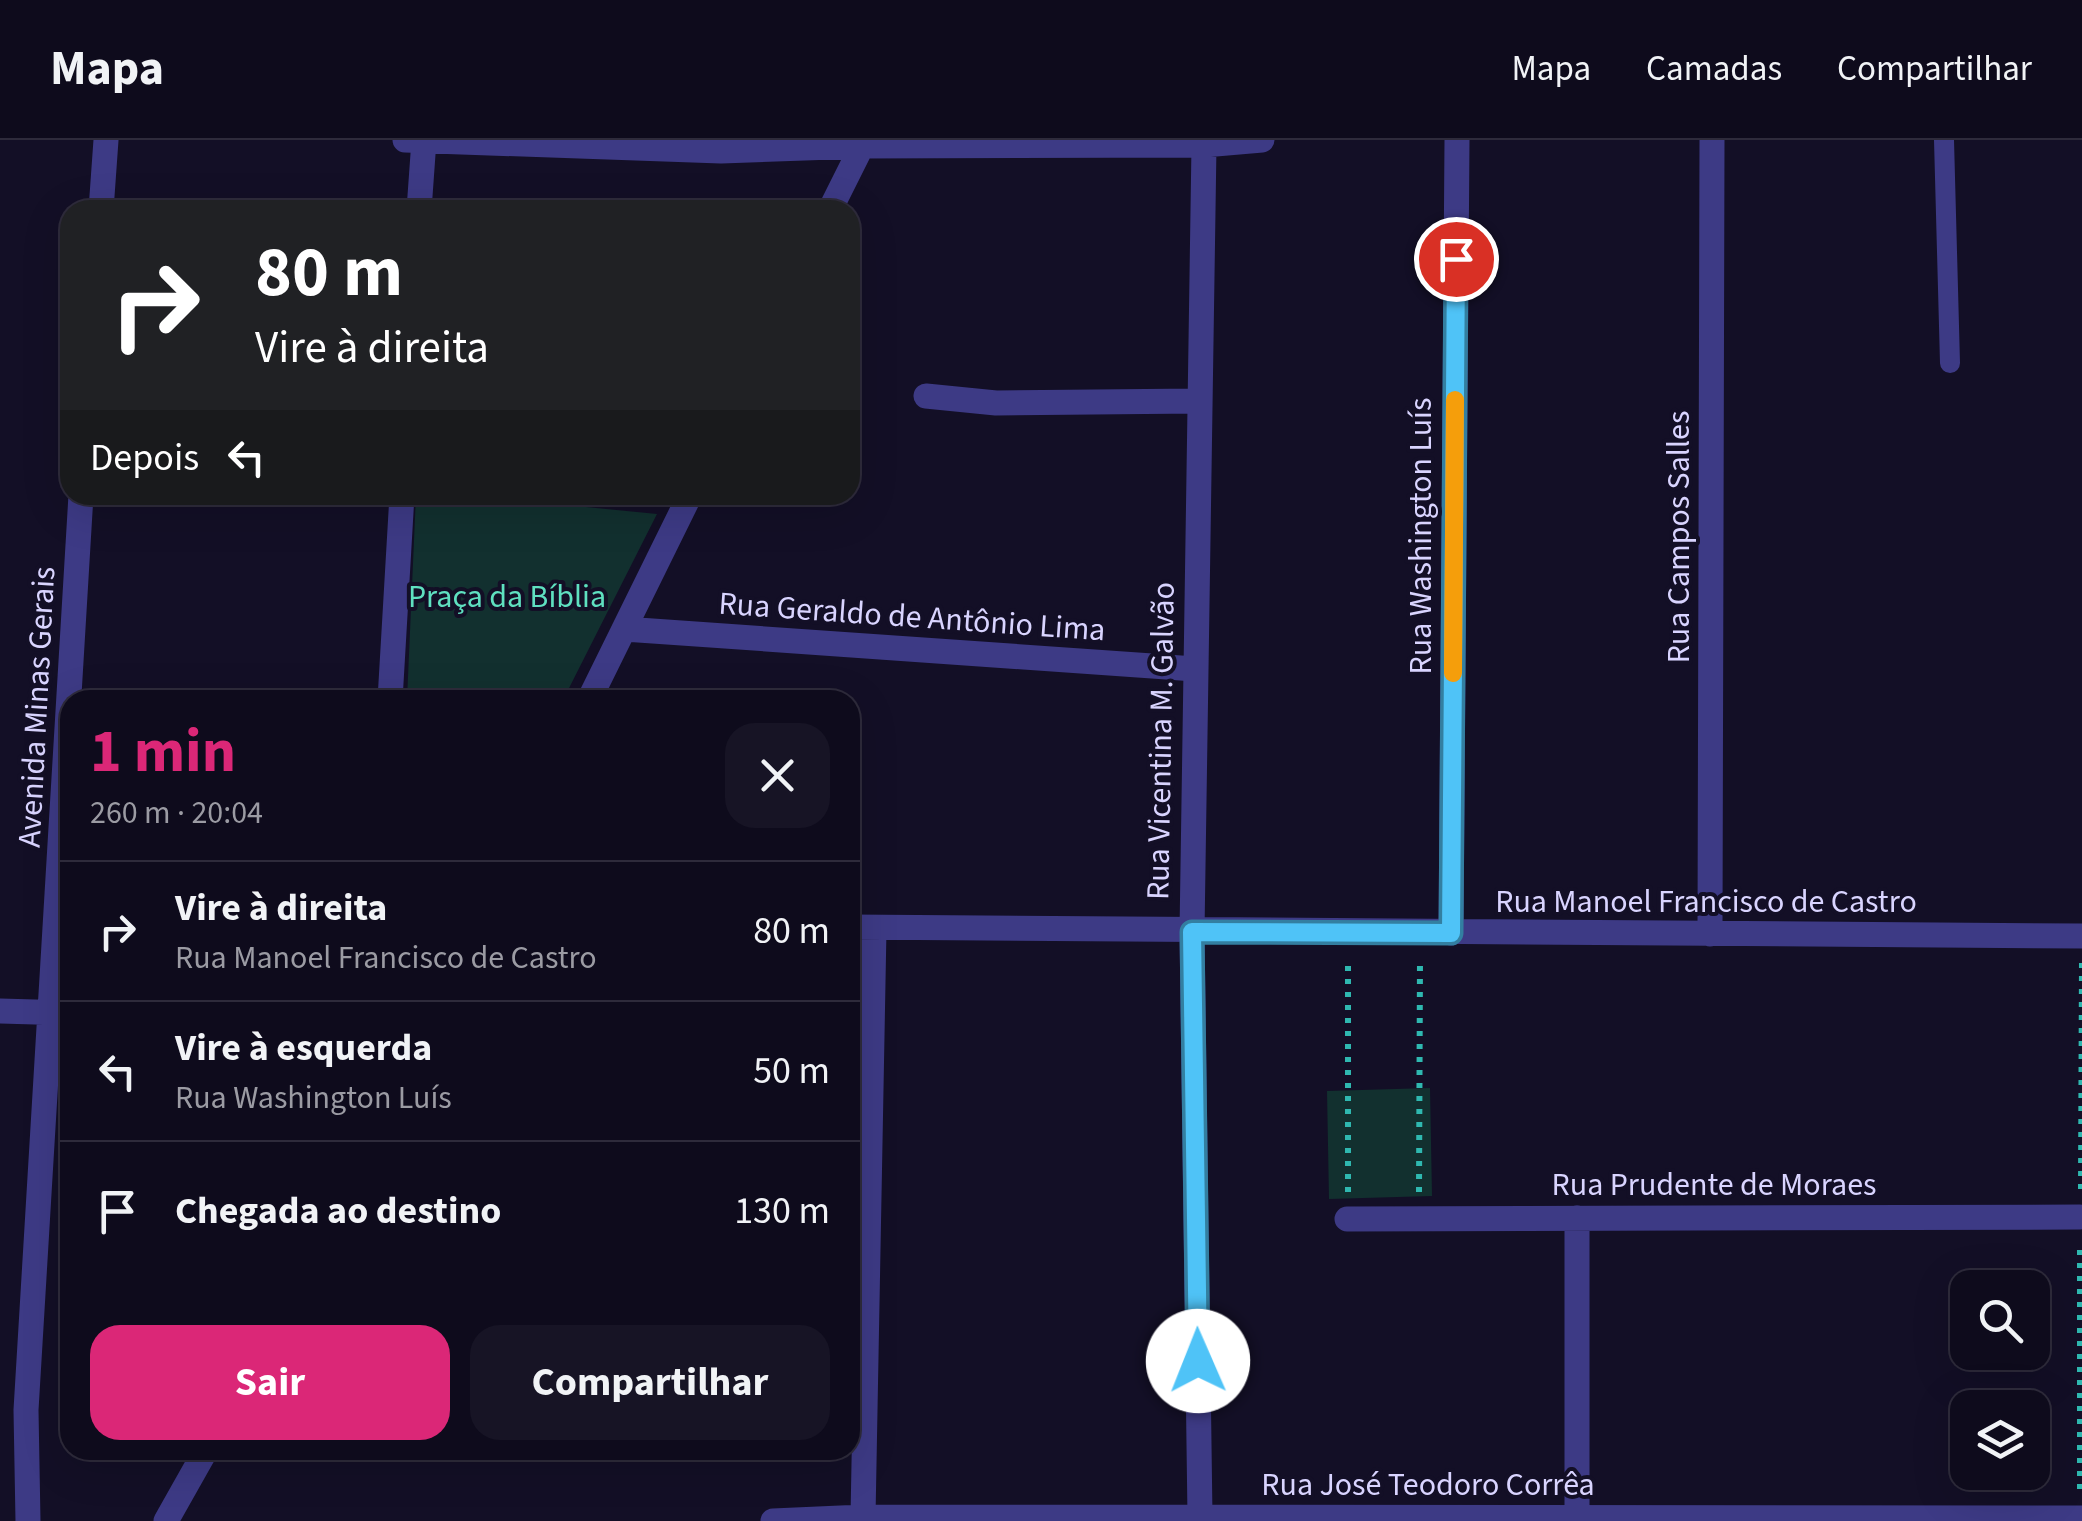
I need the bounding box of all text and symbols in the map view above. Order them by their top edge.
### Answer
text: Mapa [50,35,164,103]
text: Mapa [1511,44,1591,94]
text: Camadas [1646,44,1782,94]
text: Compartilhar [1837,44,2032,94]
pin [1414,217,1499,302]
text: 80 m [255,223,403,323]
icon: arrive [1429,232,1484,287]
icon: right [90,240,220,370]
text: Vire à direita [255,316,489,380]
street label: Rua Washington Luís [1398,398,1444,674]
street label: Rua Campos Salles [1656,411,1702,663]
icon: left [219,430,274,485]
text: Depois [90,431,199,485]
street label: Avenida Minas Gerais [7,565,67,849]
park label: Praça da Bíblia [408,574,606,620]
street label: Rua Geraldo de Antônio Lima [717,581,1107,653]
street label: Rua Vicentina M. Galvão [1135,582,1187,900]
text: 1 min [90,710,236,795]
button: close [725,723,830,828]
text: 260 m · 20:04 [90,790,263,836]
street label: Rua Manoel Francisco de Castro [1495,879,1917,925]
text: Vire à direita [175,881,387,935]
icon: right [90,904,145,959]
text: 80 m [753,904,830,958]
text: Rua Manoel Francisco de Castro [175,935,597,981]
text: Vire à esquerda [175,1021,432,1075]
icon: left [90,1044,145,1099]
text: 50 m [753,1044,830,1098]
text: Rua Washington Luís [175,1075,452,1121]
street label: Rua Prudente de Moraes [1552,1162,1876,1208]
icon: arrive [90,1184,145,1239]
text: Chegada ao destino [175,1184,501,1238]
text: 130 m [734,1184,830,1238]
map controls [1950,1270,2050,1490]
button: search [1950,1270,2050,1370]
position arrow [1146,1309,1250,1413]
button: Sair [90,1325,450,1440]
button: Compartilhar [470,1325,830,1440]
button: layers [1950,1390,2050,1490]
street label: Rua José Teodoro Corrêa [1261,1462,1595,1508]

